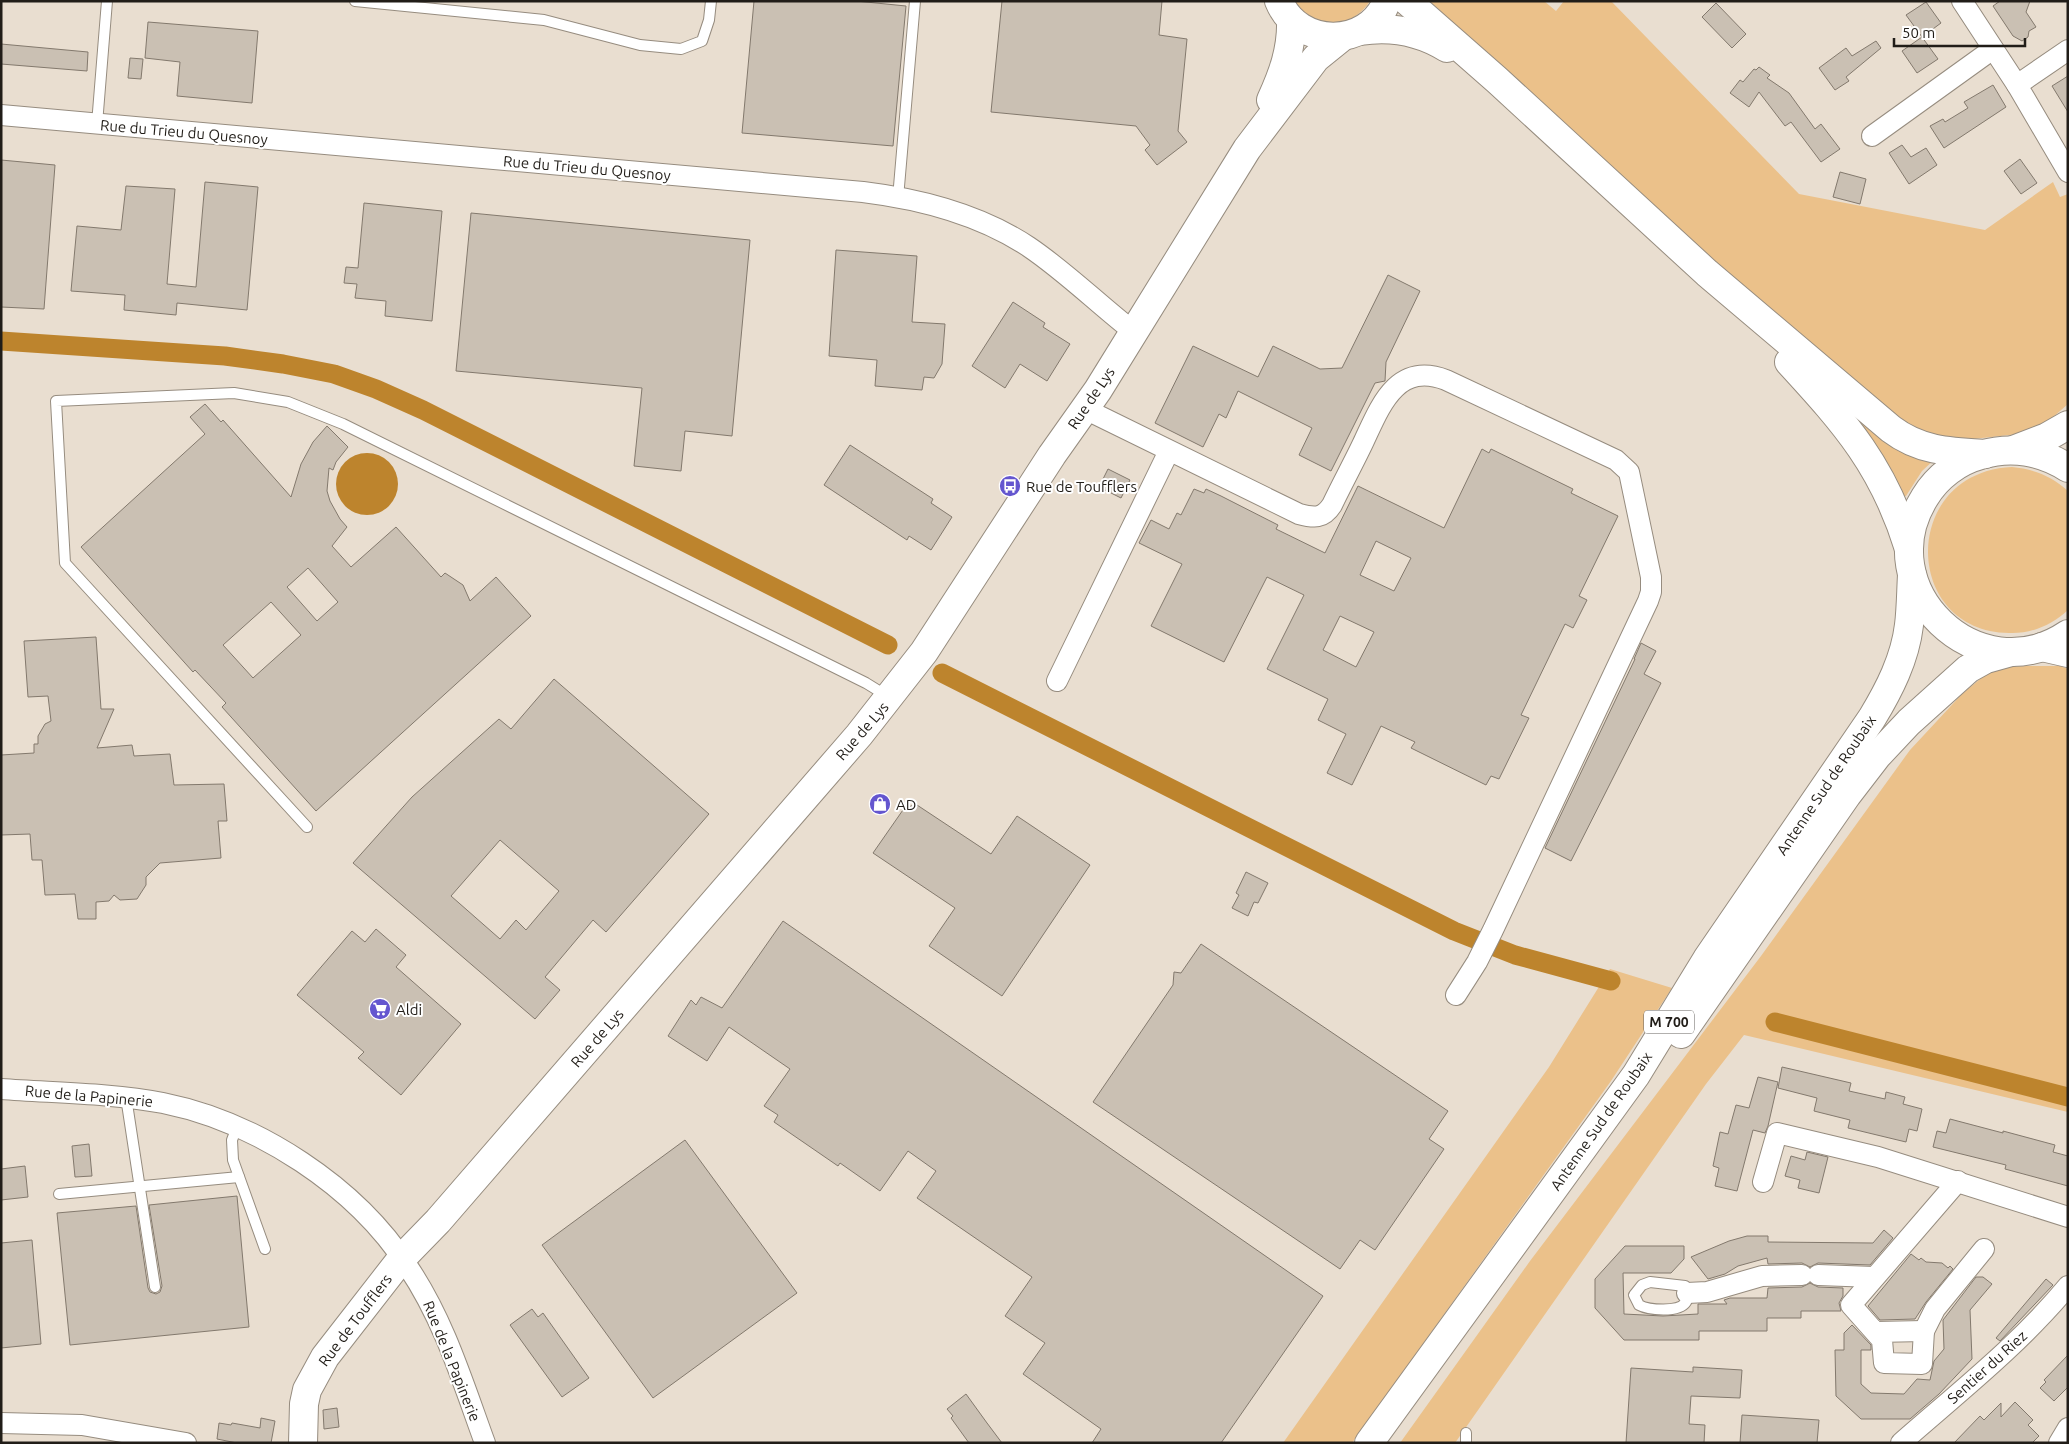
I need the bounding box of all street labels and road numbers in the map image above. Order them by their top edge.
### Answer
street label: Rue du Trieu du Quesnoy [100,116,268,148]
street label: Rue du Trieu du Quesnoy [503,152,671,184]
street label: Rue de Lys [1064,364,1118,432]
street label: Rue de Lys [832,699,892,763]
street label: Antenne Sud de Roubaix [1773,712,1879,858]
street label: Rue de Lys [567,1006,627,1070]
road number: M 700 [1644,1010,1694,1034]
street label: Antenne Sud de Roubaix [1547,1048,1655,1193]
street label: Rue de la Papinerie [24,1082,154,1110]
street label: Rue de Toufflers [315,1271,395,1369]
street label: Rue de la Papinerie [420,1298,484,1424]
street label: Sentier du Riez [1944,1327,2030,1407]

